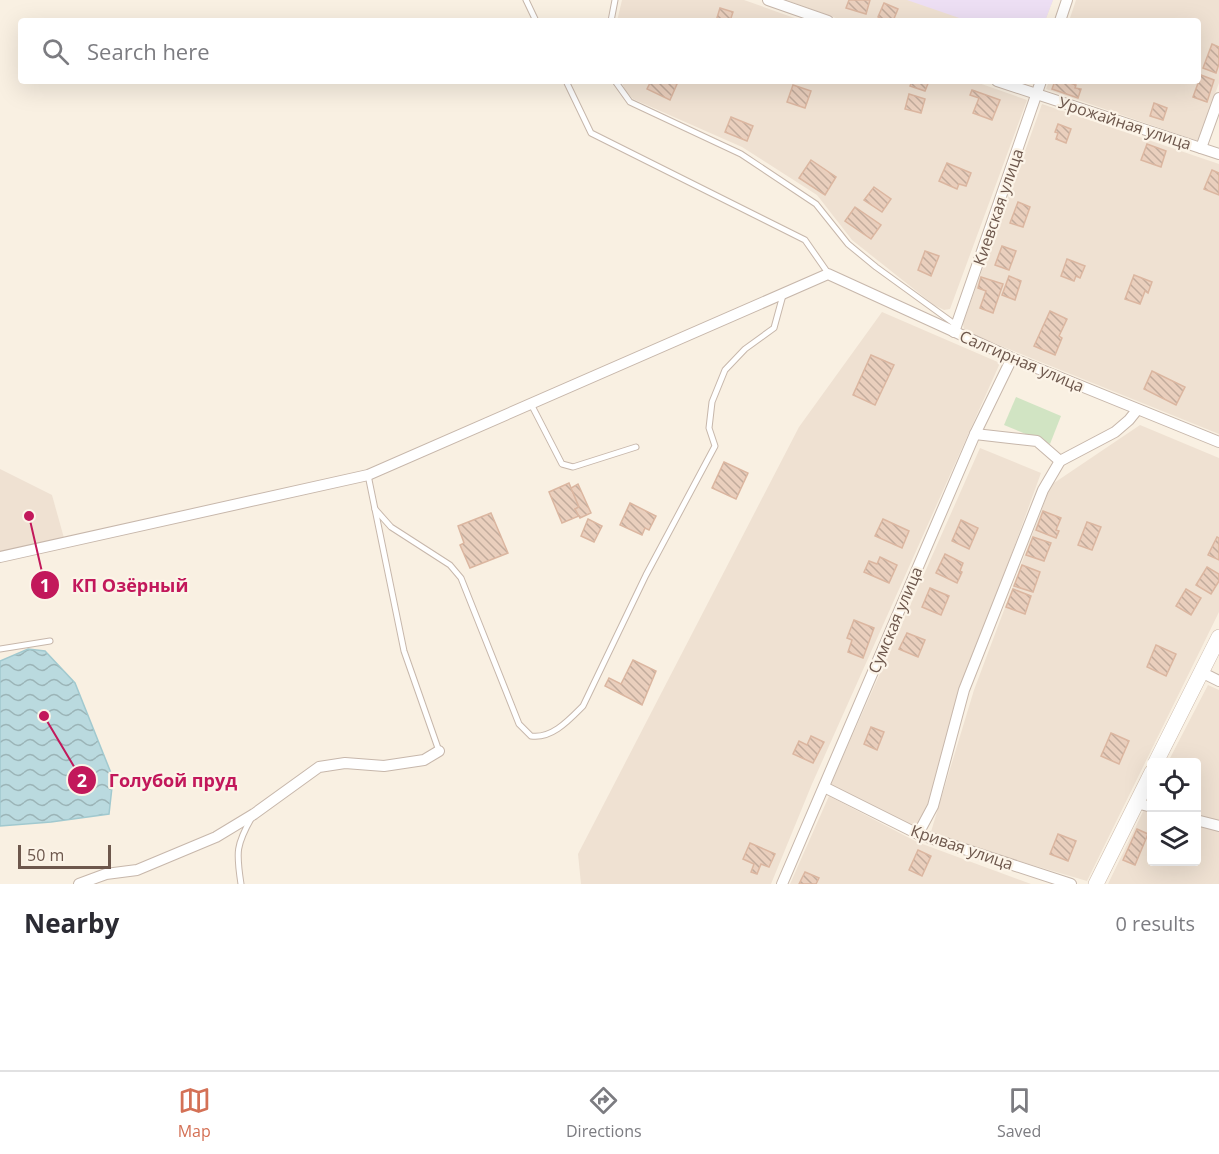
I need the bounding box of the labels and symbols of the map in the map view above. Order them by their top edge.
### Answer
street label: Урожайная улица [1056,91,1194,155]
street label: Киевская улица [968,146,1028,268]
street label: Салгирная улица [956,325,1088,397]
street label: Сумская улица [863,563,927,677]
callout: КП Озёрный [30,567,201,603]
text: 1 [40,573,50,597]
text: КП Озёрный [72,573,188,597]
callout: Голубой пруд [67,762,249,798]
text: 2 [77,768,87,792]
text: Голубой пруд [109,768,237,792]
street label: Кривая улица [908,819,1016,875]
scale bar [18,842,111,870]

